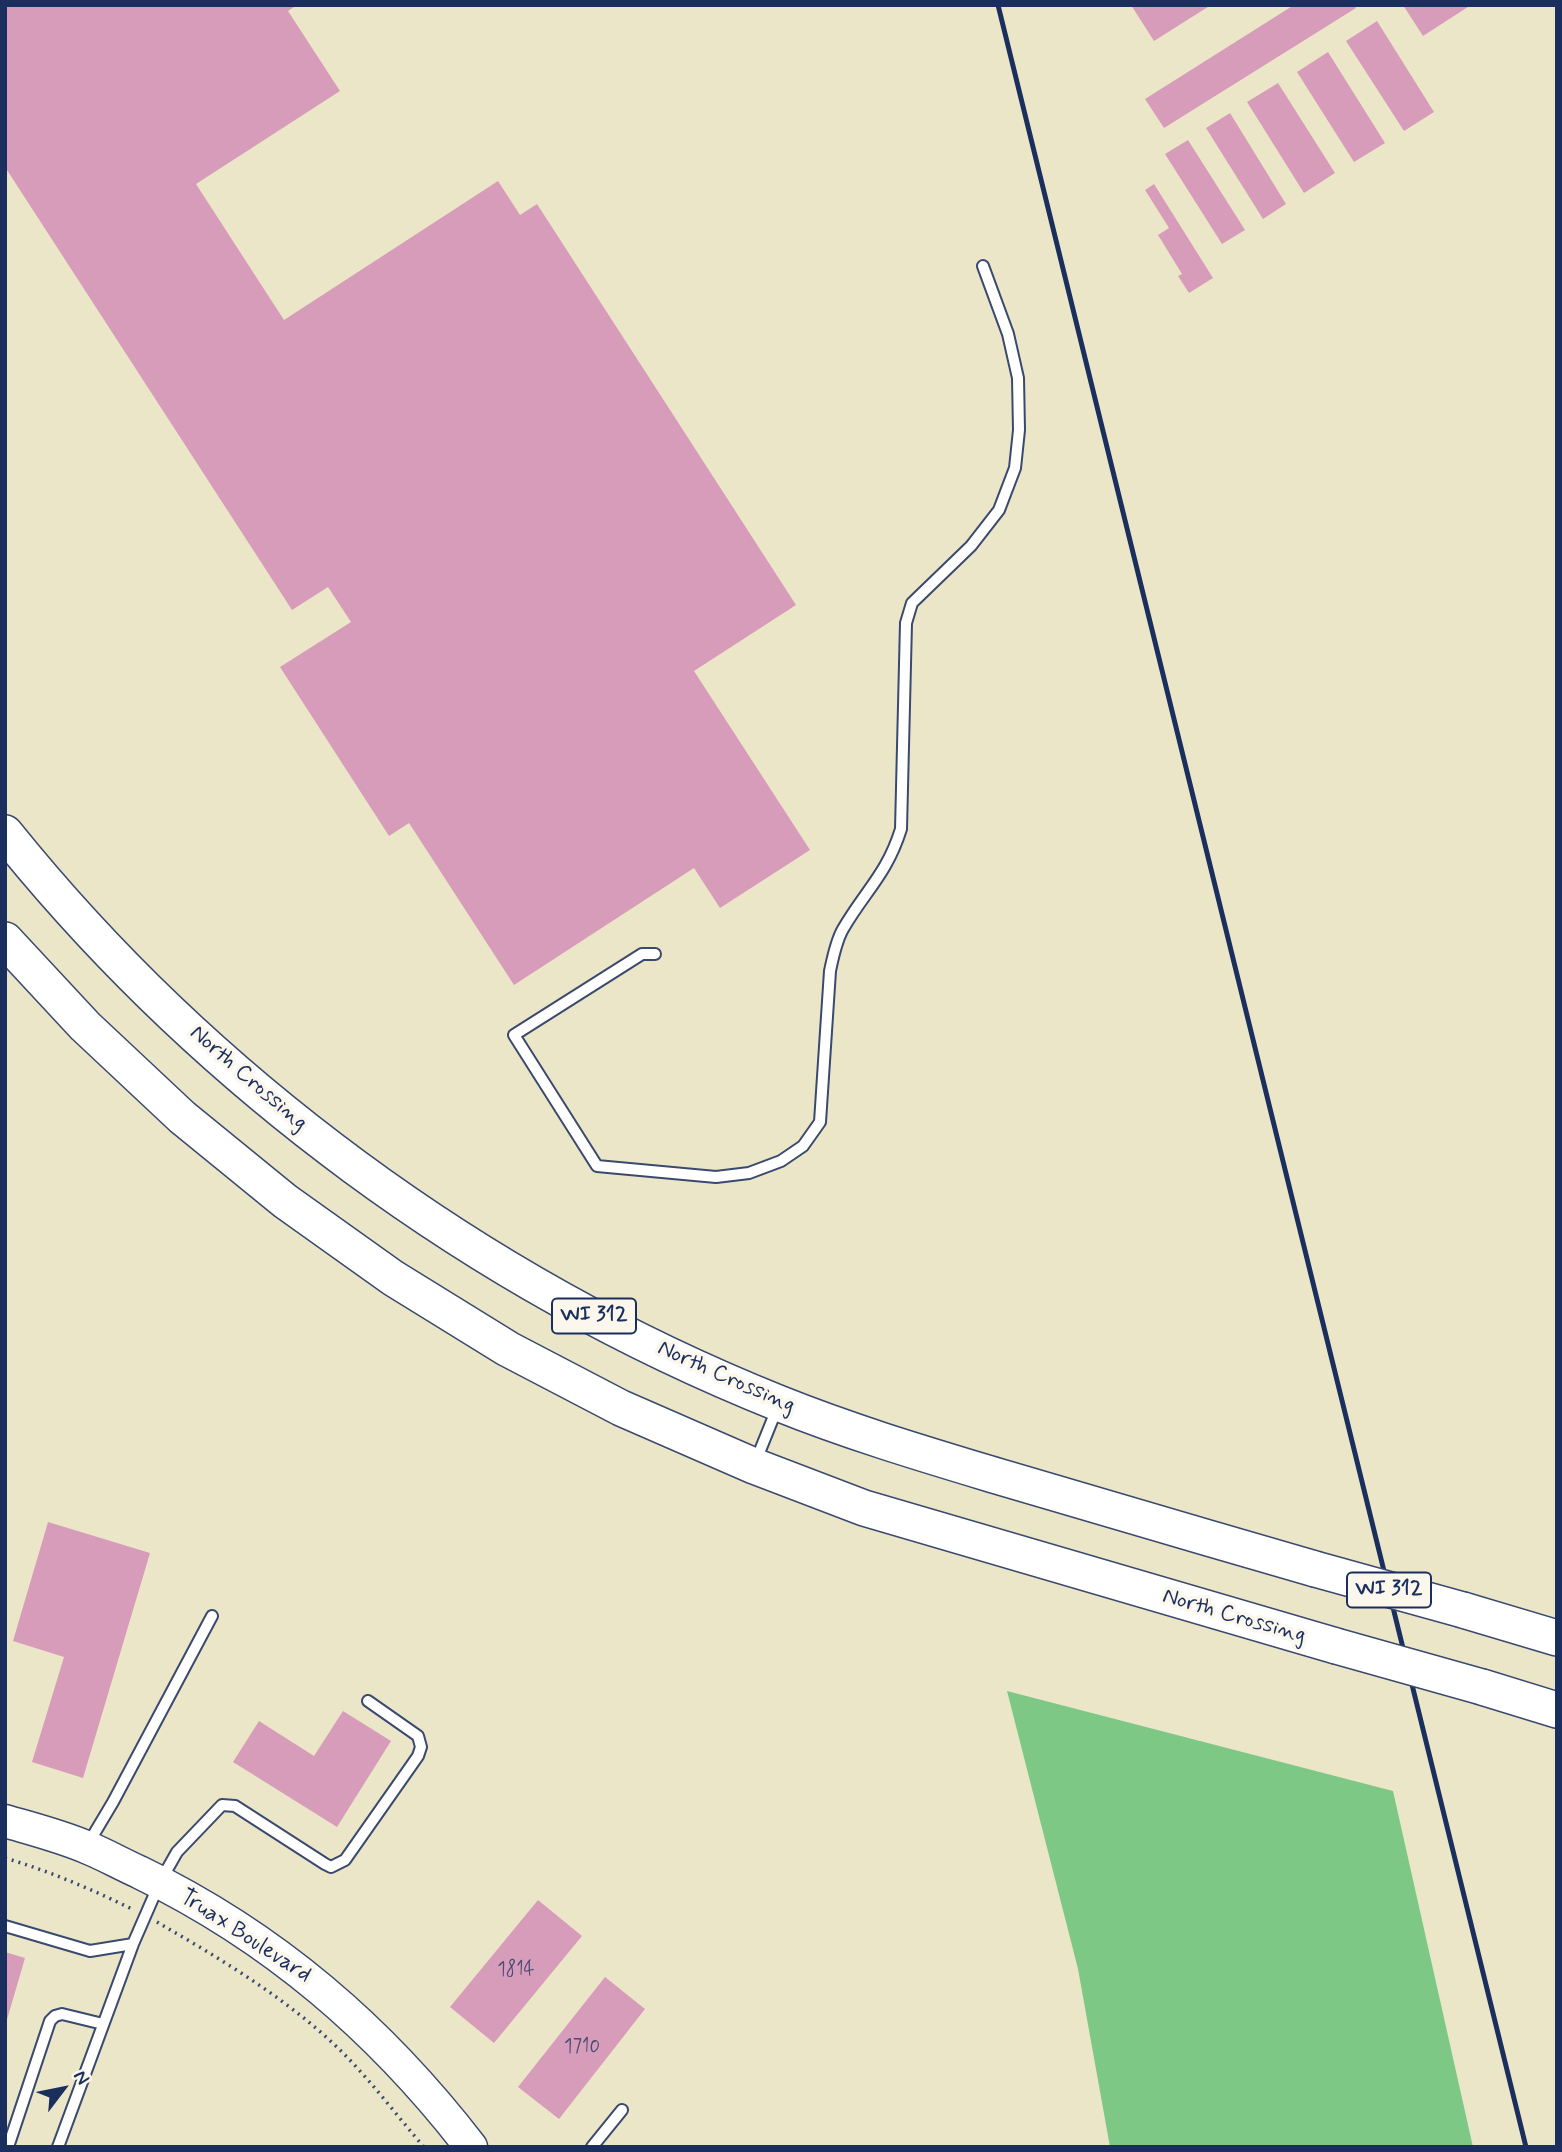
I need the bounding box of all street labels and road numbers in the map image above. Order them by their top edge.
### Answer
street label: North Crossing [183,1020,313,1138]
road number: WI 312 [552,1298,636,1334]
street label: North Crossing [653,1335,799,1421]
road number: WI 312 [1347,1572,1431,1608]
street label: North Crossing [1159,1583,1309,1651]
street label: Truax Boulevard [174,1884,316,1990]

